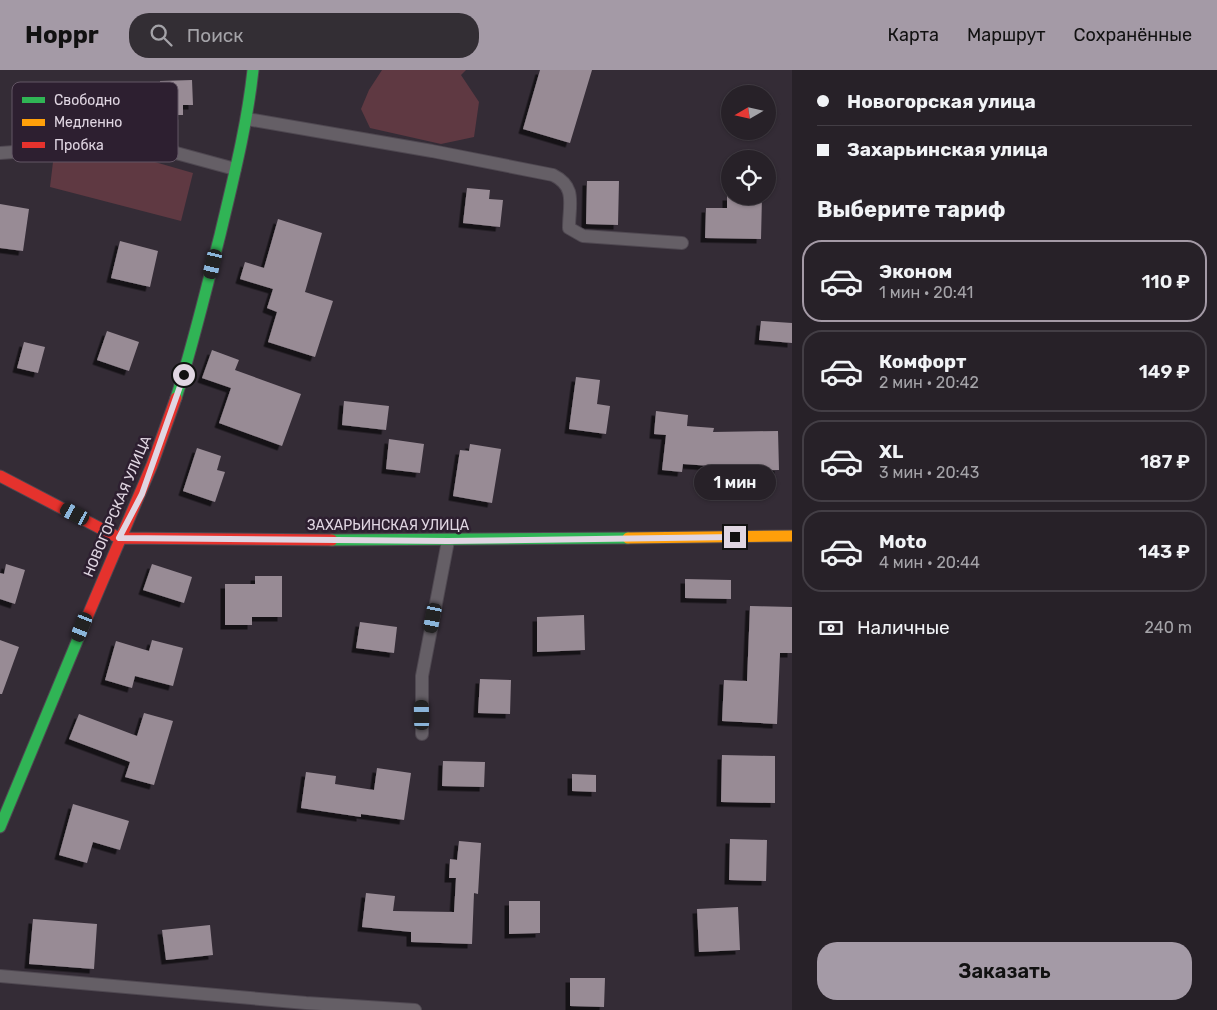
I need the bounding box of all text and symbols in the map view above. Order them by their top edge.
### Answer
search box [129,13,479,58]
text: Hoppr [25,21,99,49]
icon: search [147,21,175,49]
text: Поиск [187,24,243,47]
text: Карта [888,24,939,46]
text: Маршрут [967,24,1046,46]
text: Сохранённые [1074,24,1192,46]
legend [12,82,178,162]
north arrow [721,85,776,140]
map controls [721,85,776,205]
text: Новогорская улица [847,90,1036,113]
text: Свободно [54,92,120,109]
text: Медленно [54,114,122,131]
text: Пробка [54,137,104,154]
text: Захарьинская улица [847,138,1048,161]
button: locate [721,150,776,205]
text: Выберите тариф [817,196,1006,223]
car [202,248,223,280]
icon: car [819,259,864,304]
text: Эконом [879,260,952,283]
text: 110 ₽ [1141,270,1190,293]
text: 1 мин · 20:41 [879,283,973,302]
icon: car [819,349,864,394]
text: Комфорт [879,350,966,373]
text: 149 ₽ [1139,360,1190,383]
route start [173,364,195,386]
text: 2 мин · 20:42 [879,373,979,392]
street label: НОВОГОРСКАЯ УЛИЦА [80,432,155,579]
icon: car [819,439,864,484]
text: XL [879,440,903,463]
text: 187 ₽ [1140,450,1190,473]
text: 3 мин · 20:43 [879,463,979,482]
callout: 1 мин [694,464,776,500]
text: 1 мин [714,473,756,492]
car [58,500,91,528]
street label: ЗАХАРЬИНСКАЯ УЛИЦА [307,517,470,534]
route end [724,526,746,548]
icon: car [819,529,864,574]
text: Moto [879,530,927,553]
text: 143 ₽ [1138,540,1190,563]
text: 4 мин · 20:44 [879,553,980,572]
car [422,602,443,634]
car [69,610,94,644]
icon: cash [817,614,845,642]
text: Наличные [857,616,950,639]
text: 240 m [1145,618,1192,637]
car [414,700,429,730]
button: Заказать [817,942,1192,1000]

